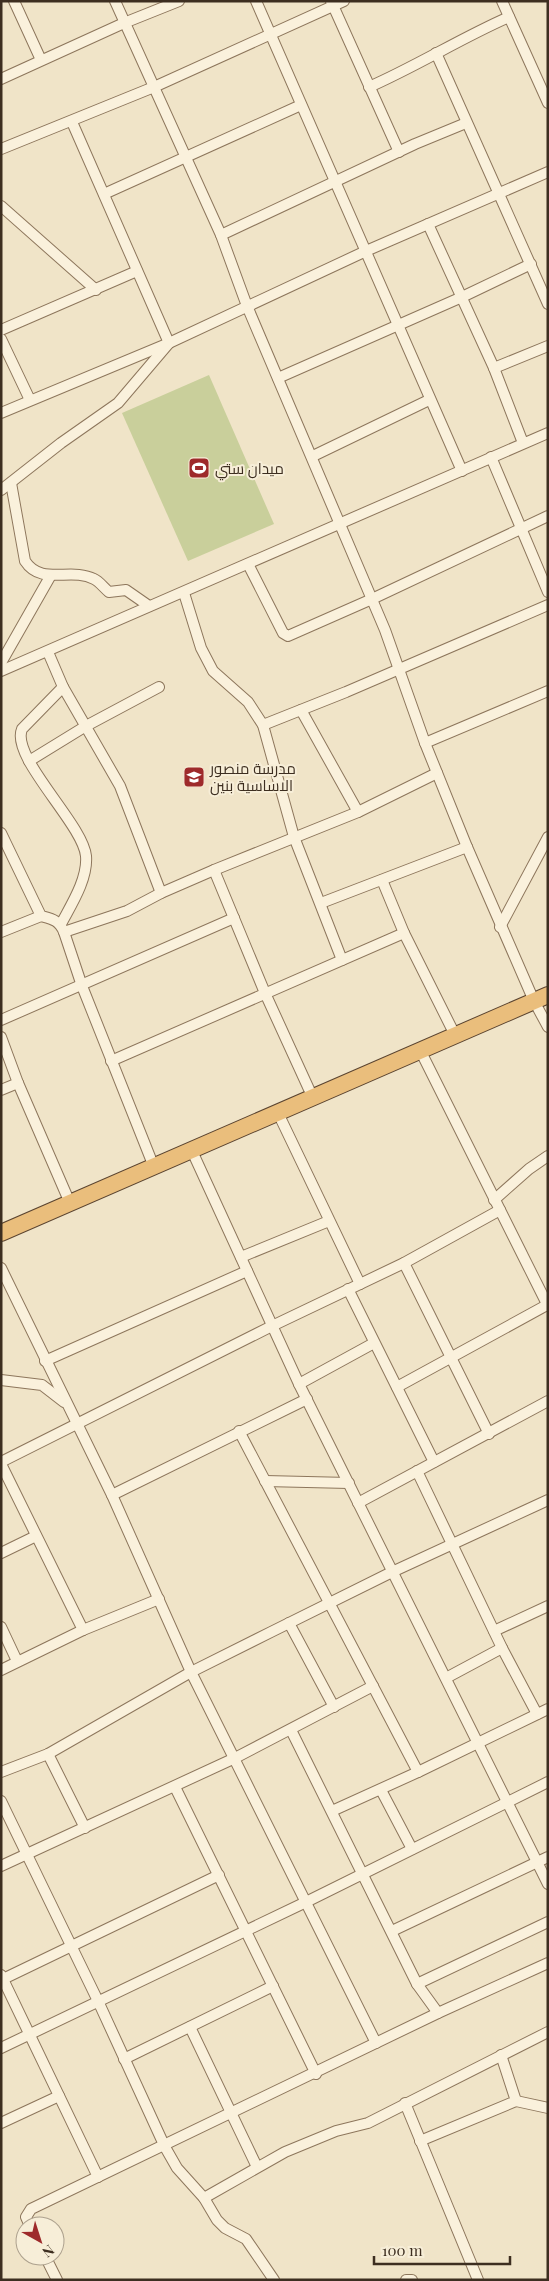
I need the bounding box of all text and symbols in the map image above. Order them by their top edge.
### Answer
sports icon: ميدان ستي [187,456,211,480]
place label: ميدان ستي [215,458,284,481]
place label: مدرسة منصور الاساسية بنين [209,758,296,796]
school or university icon: مدرسة منصور الاساسية بنين [182,765,206,789]
north arrow [15,2216,65,2266]
scale bar [374,2234,510,2266]
text: 100 m [382,2240,423,2260]
text: N [39,2241,58,2262]

